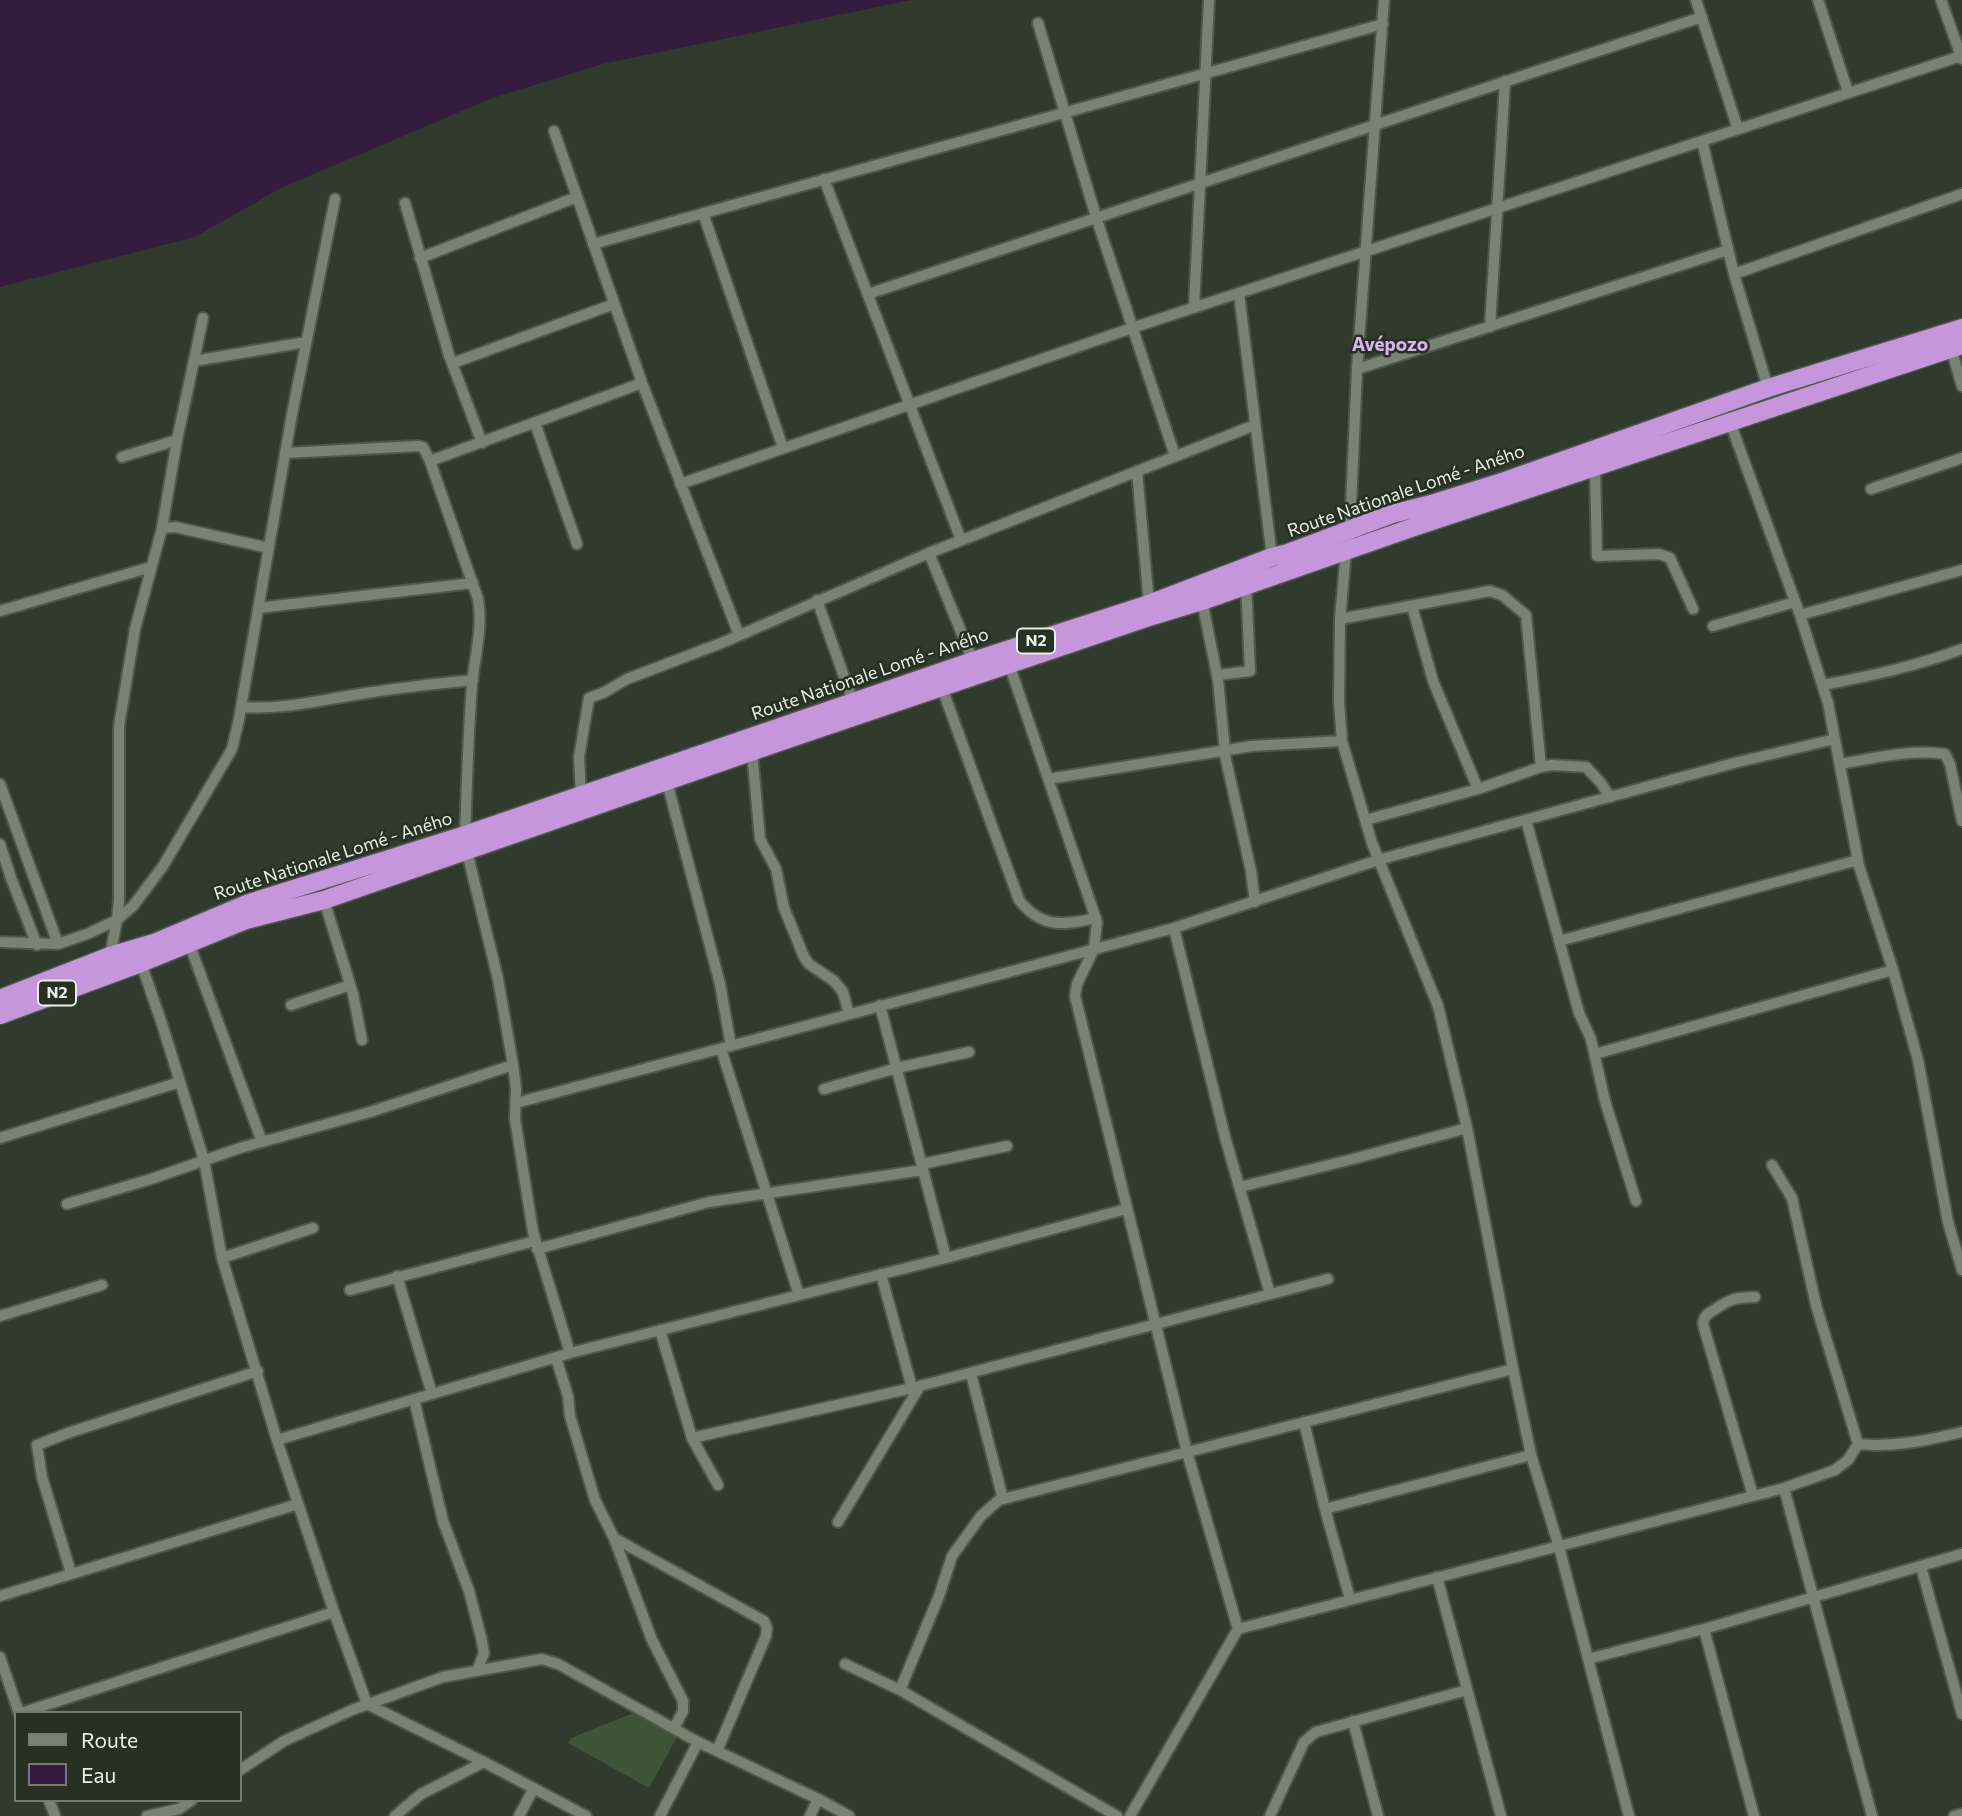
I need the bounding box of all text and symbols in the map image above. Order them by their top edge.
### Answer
district label: Avépozo [1352,334,1428,356]
street label: Route Nationale Lomé - Aného [1285,440,1527,542]
street label: Route Nationale Lomé - Aného [749,623,991,725]
road number: N2 [1017,628,1055,654]
street label: Route Nationale Lomé - Aného [211,807,455,905]
road number: N2 [38,981,76,1006]
legend [14,1711,242,1802]
text: Route [81,1727,138,1752]
text: Eau [81,1762,116,1787]

